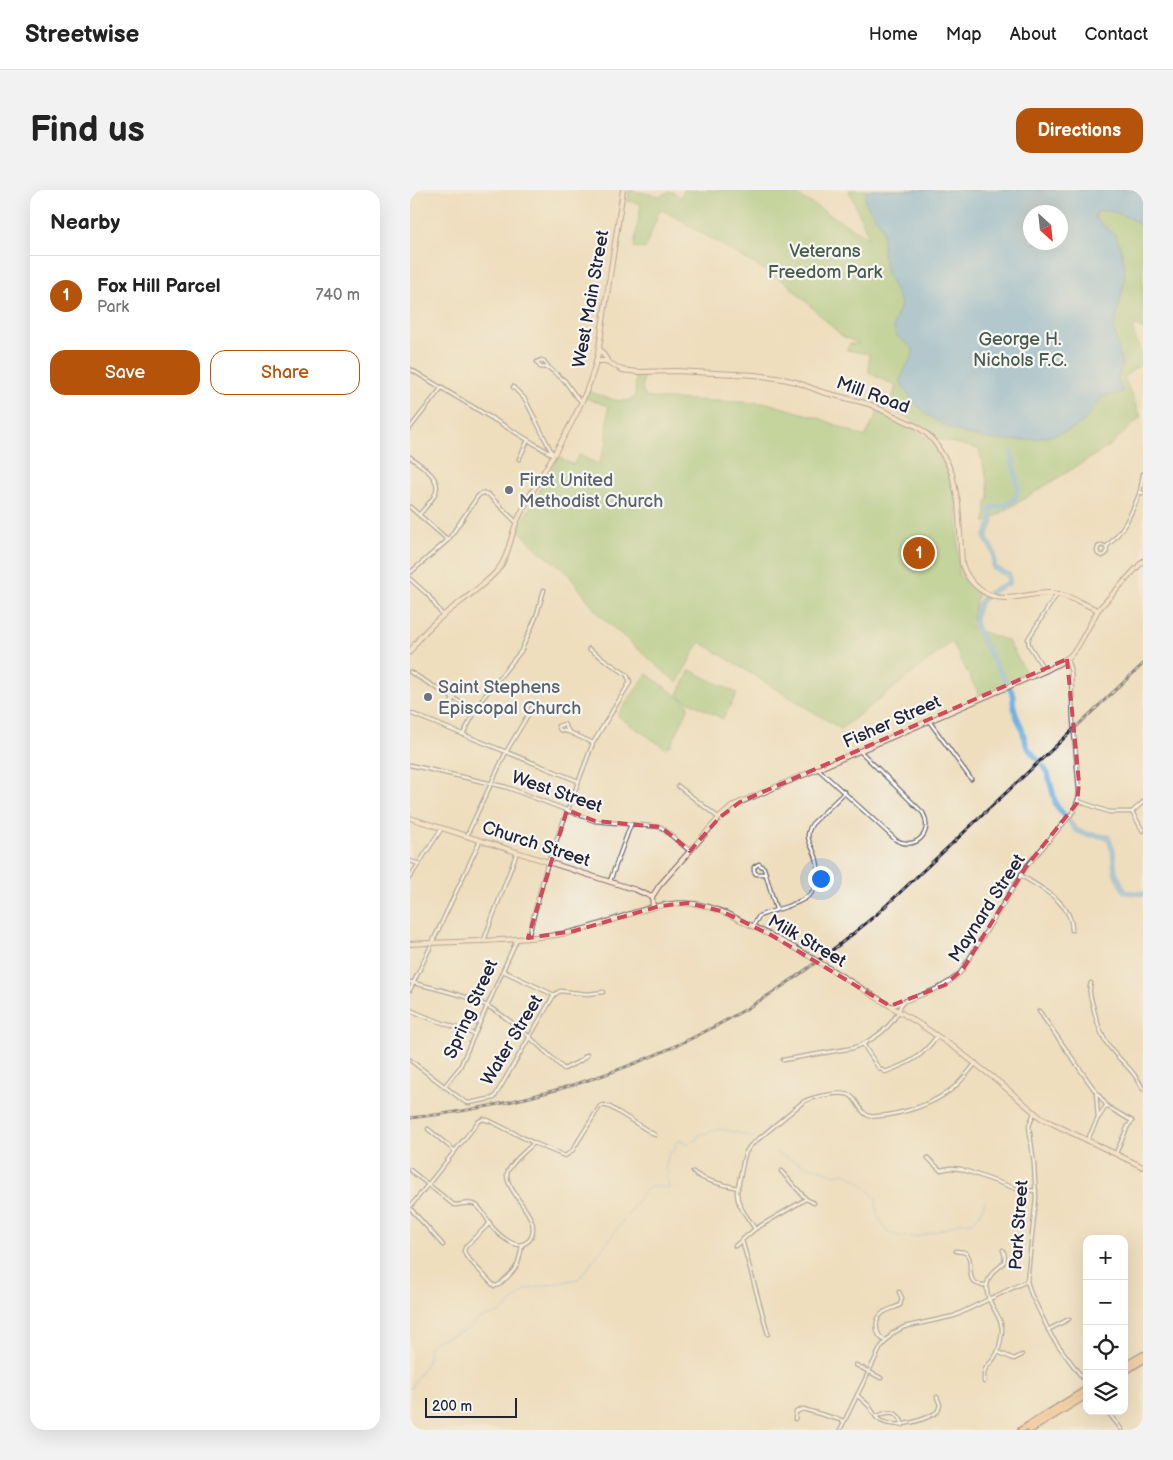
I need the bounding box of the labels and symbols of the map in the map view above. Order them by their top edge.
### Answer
north arrow [1023,205,1068,250]
street label: West Main Street [569,228,614,369]
park label: Veterans Freedom Park [768,241,882,283]
park label: George H. Nichols F.C. [973,329,1067,371]
street label: Mill Road [834,372,912,418]
place label: First United Methodist Church [519,470,663,512]
marker: First United Methodist Church [503,484,515,496]
pin: 1 [903,534,935,572]
place label: Saint Stephens Episcopal Church [438,677,581,719]
marker: Saint Stephens Episcopal Church [422,691,434,703]
street label: Fisher Street [840,691,945,753]
street label: West Street [509,767,606,817]
street label: Church Street [479,817,593,871]
street label: Maynard Street [944,850,1030,966]
your location [808,866,834,892]
street label: Milk Street [764,910,850,972]
street label: Spring Street [440,956,502,1062]
street label: Water Street [477,991,547,1089]
street label: Park Street [1005,1179,1033,1271]
scale bar [425,1395,518,1418]

